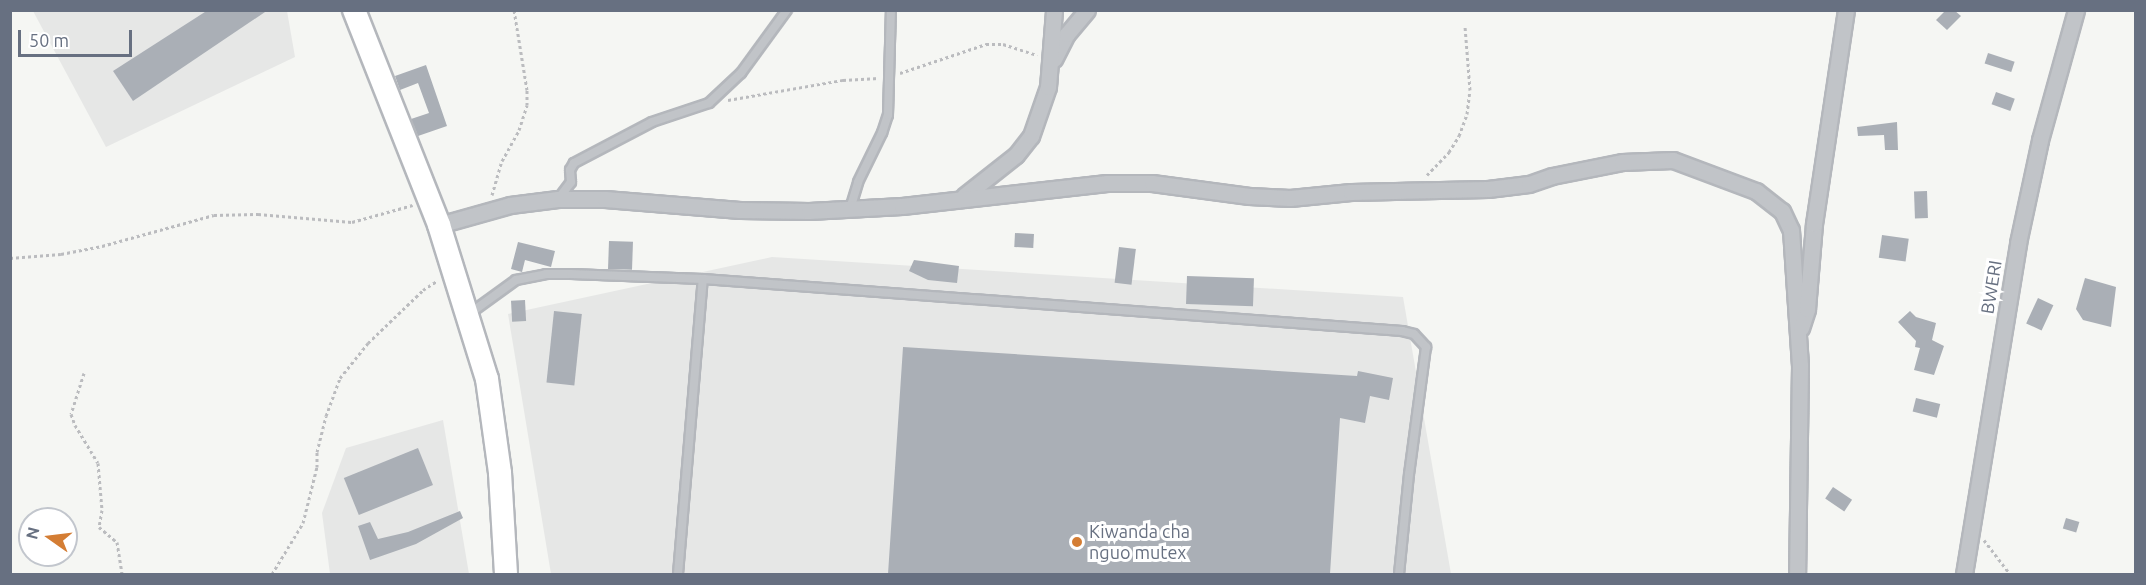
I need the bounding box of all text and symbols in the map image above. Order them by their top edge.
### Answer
scale bar [21,18,135,56]
text: 50 m [29,30,69,50]
street label: BWERI [1976,259,2006,315]
north arrow [18,507,78,567]
place label: Kiwanda cha nguo mutex [1089,521,1190,564]
text: N [22,525,43,541]
marker: Kiwanda cha nguo mutex [1070,535,1084,549]

